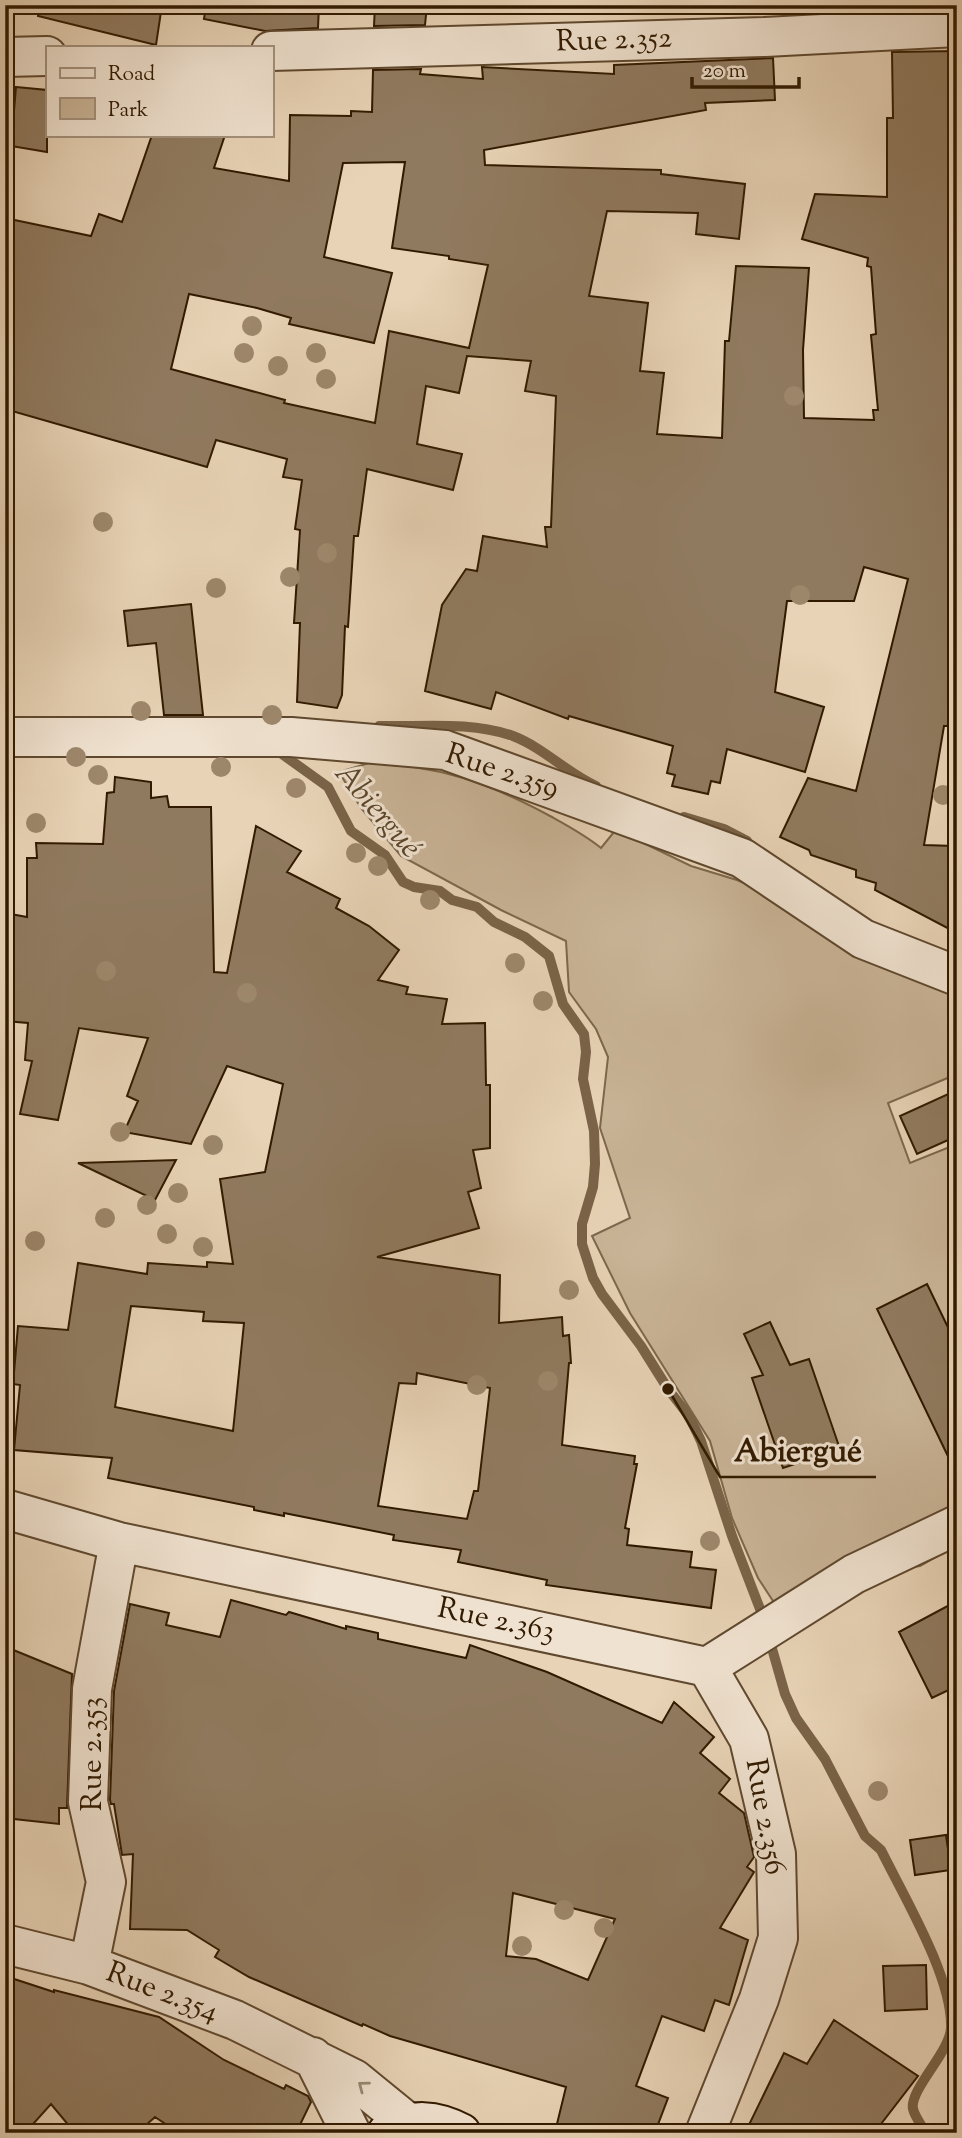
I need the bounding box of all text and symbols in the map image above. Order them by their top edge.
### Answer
street label: Rue 2.352 [555,17,673,65]
legend [46,46,273,136]
scale bar [692,46,799,90]
text: 20 m [703,57,746,87]
text: Road [108,60,155,90]
text: Park [108,96,149,126]
street label: Rue 2.359 [440,733,564,811]
water label: Abiergué [322,753,432,869]
callout: Abiergué [720,1424,876,1477]
text: Abiergué [734,1430,862,1476]
street label: Rue 2.363 [433,1588,559,1654]
street label: Rue 2.353 [72,1697,115,1811]
street label: Rue 2.356 [733,1756,795,1878]
street label: Rue 2.354 [99,1952,225,2034]
one-way arrow [358,2082,371,2095]

